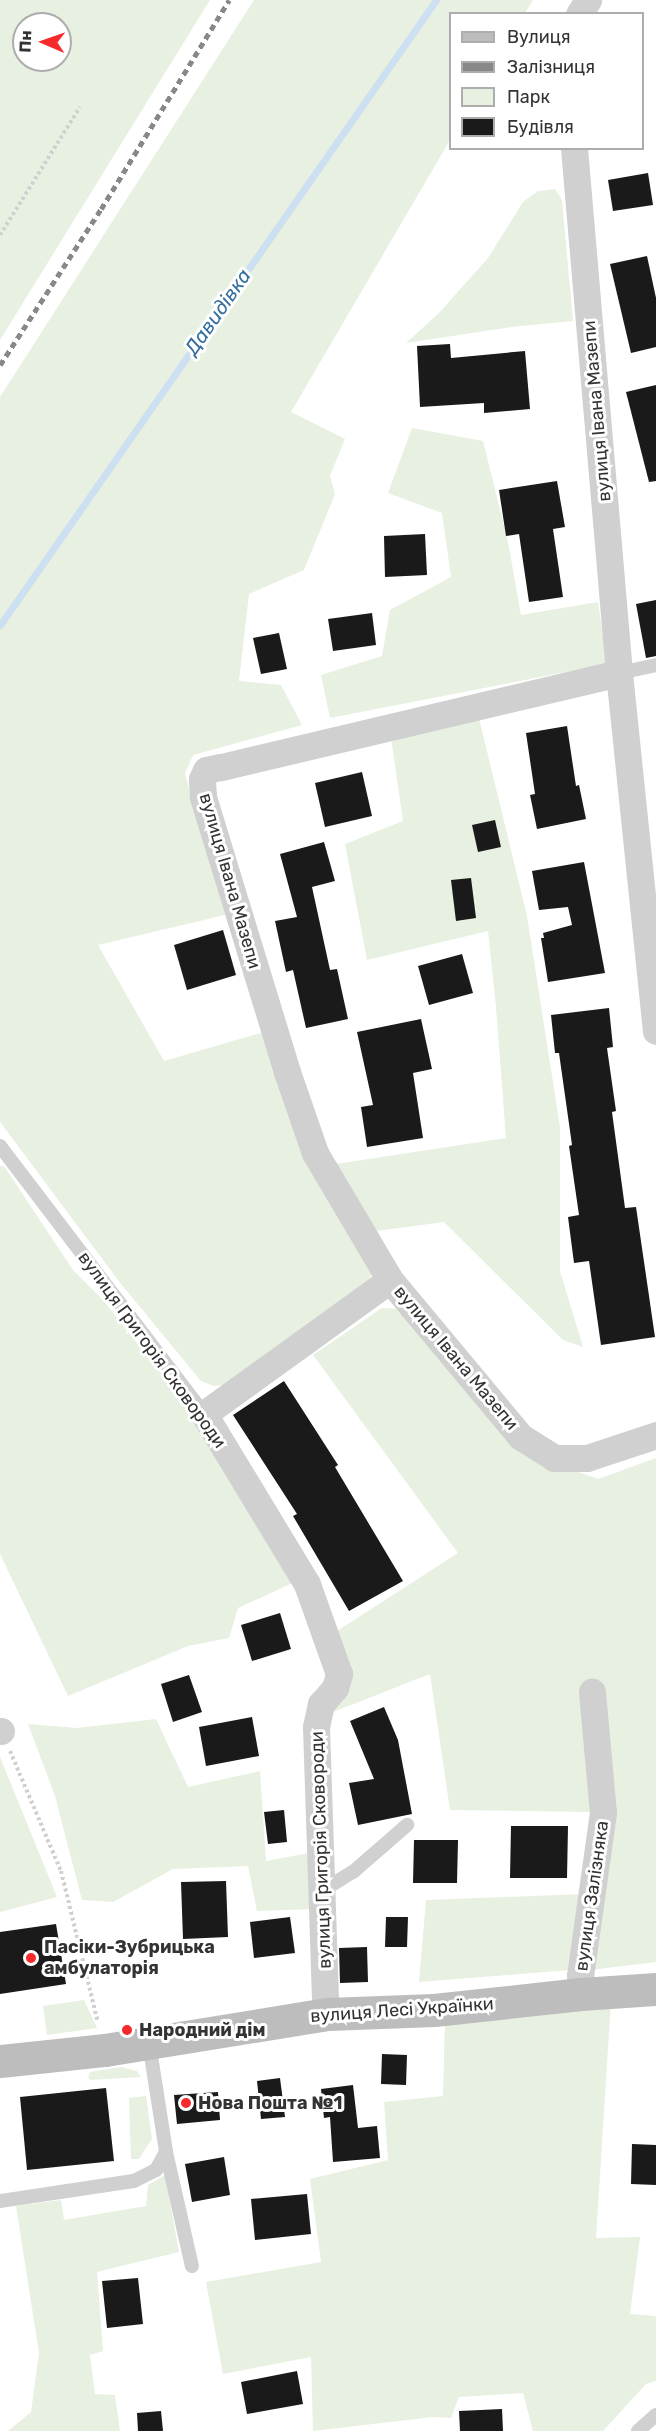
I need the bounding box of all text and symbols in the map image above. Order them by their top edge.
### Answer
north arrow [12,12,72,72]
legend [449,12,644,150]
text: Вулиця [507,26,571,48]
text: Пн [16,30,35,53]
text: Залізниця [507,56,595,78]
text: Парк [507,86,550,108]
text: Будівля [507,116,574,138]
water label: Давидівка [180,264,256,360]
street label: вулиця Івана Мазепи [578,320,616,502]
street label: вулиця Івана Мазепи [195,791,265,971]
street label: вулиця Григорія Сковороди [73,1248,231,1452]
street label: вулиця Івана Мазепи [389,1282,523,1434]
street label: вулиця Григорія Сковороди [306,1731,336,1969]
street label: вулиця Залізняка [571,1819,613,1973]
place label: Пасіки-Зубрицька амбулаторія [44,1937,215,1980]
marker: Пасіки-Зубрицька амбулаторія [22,1949,40,1967]
street label: вулиця Лесі Українки [310,1993,494,2027]
place label: Народний дім [139,2019,265,2041]
marker: Народний дім [120,2023,134,2037]
place label: Нова Пошта №1 [198,2092,342,2114]
marker: Нова Пошта №1 [179,2096,193,2110]

